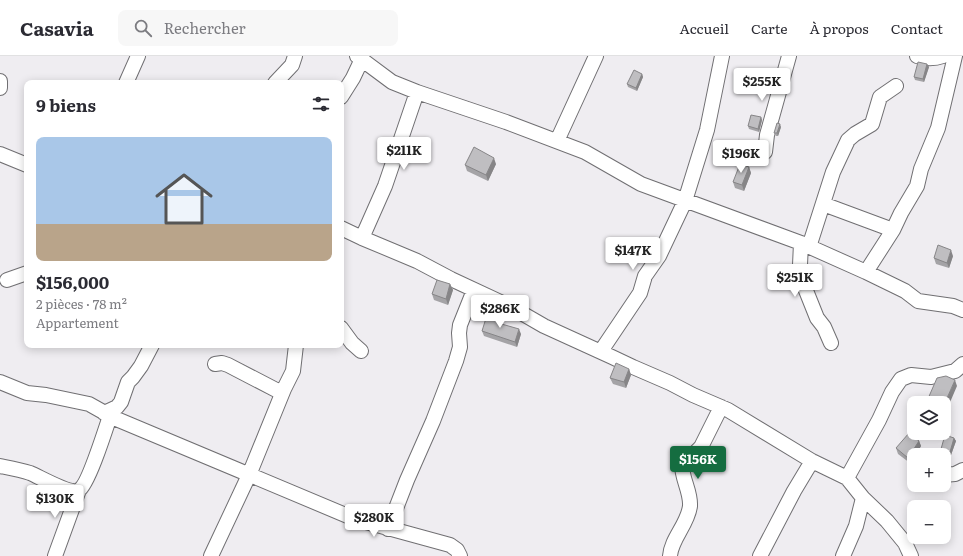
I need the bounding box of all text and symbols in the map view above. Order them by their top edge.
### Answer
search box [118,10,398,46]
text: Casavia [20,14,94,42]
text: Rechercher [164,16,246,39]
icon: search [132,17,154,39]
text: Accueil [679,18,729,38]
text: Carte [751,18,788,38]
text: À propos [810,18,869,38]
text: Contact [891,18,943,38]
pin: $255K [734,68,790,102]
text: $255K [742,71,782,90]
text: 9 biens [36,92,96,117]
icon: filters [310,93,332,115]
pin: $211K [376,137,432,171]
text: $211K [386,140,422,159]
pin: $196K [713,140,769,174]
text: $196K [722,143,760,162]
icon: home [148,163,220,235]
pin: $147K [605,237,661,271]
text: $147K [614,240,652,259]
pin: $251K [767,264,823,298]
text: $251K [776,267,814,286]
text: $156,000 [36,269,109,294]
text: 2 pièces · 78 m² [36,294,127,313]
pin: $286K [472,295,528,329]
text: $286K [480,298,520,317]
text: Appartement [36,313,119,332]
map controls [907,396,951,544]
button: layers [907,396,951,440]
pin: $156K [670,446,726,480]
button: + [907,448,951,492]
text: $156K [679,449,717,468]
pin: $130K [27,485,83,519]
text: $130K [36,488,74,507]
button: − [907,500,951,544]
pin: $280K [346,504,402,538]
text: $280K [354,507,394,526]

